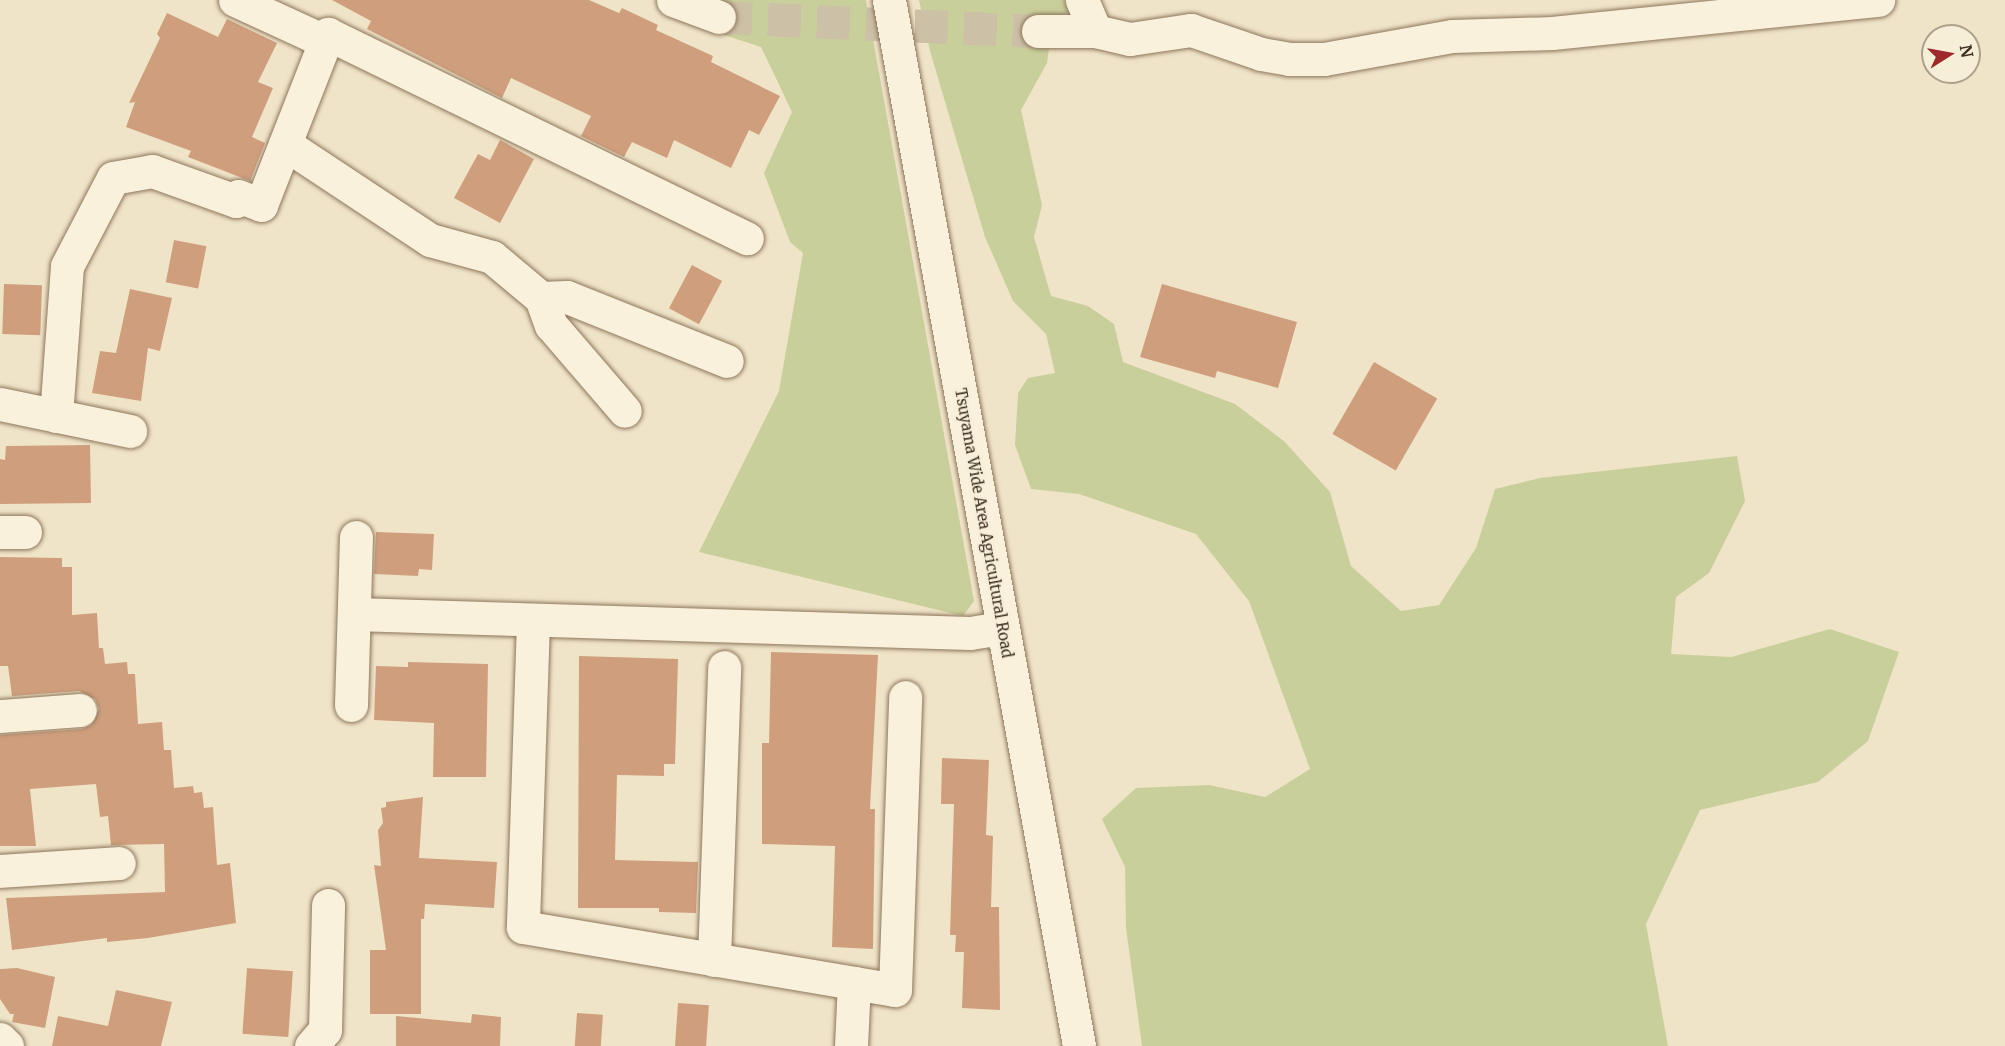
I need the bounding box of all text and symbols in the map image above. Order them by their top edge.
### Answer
north arrow [1921,24,1981,84]
text: N [1956,43,1978,59]
street label: Tsuyama Wide Area Agricultural Road [951,387,1017,659]

